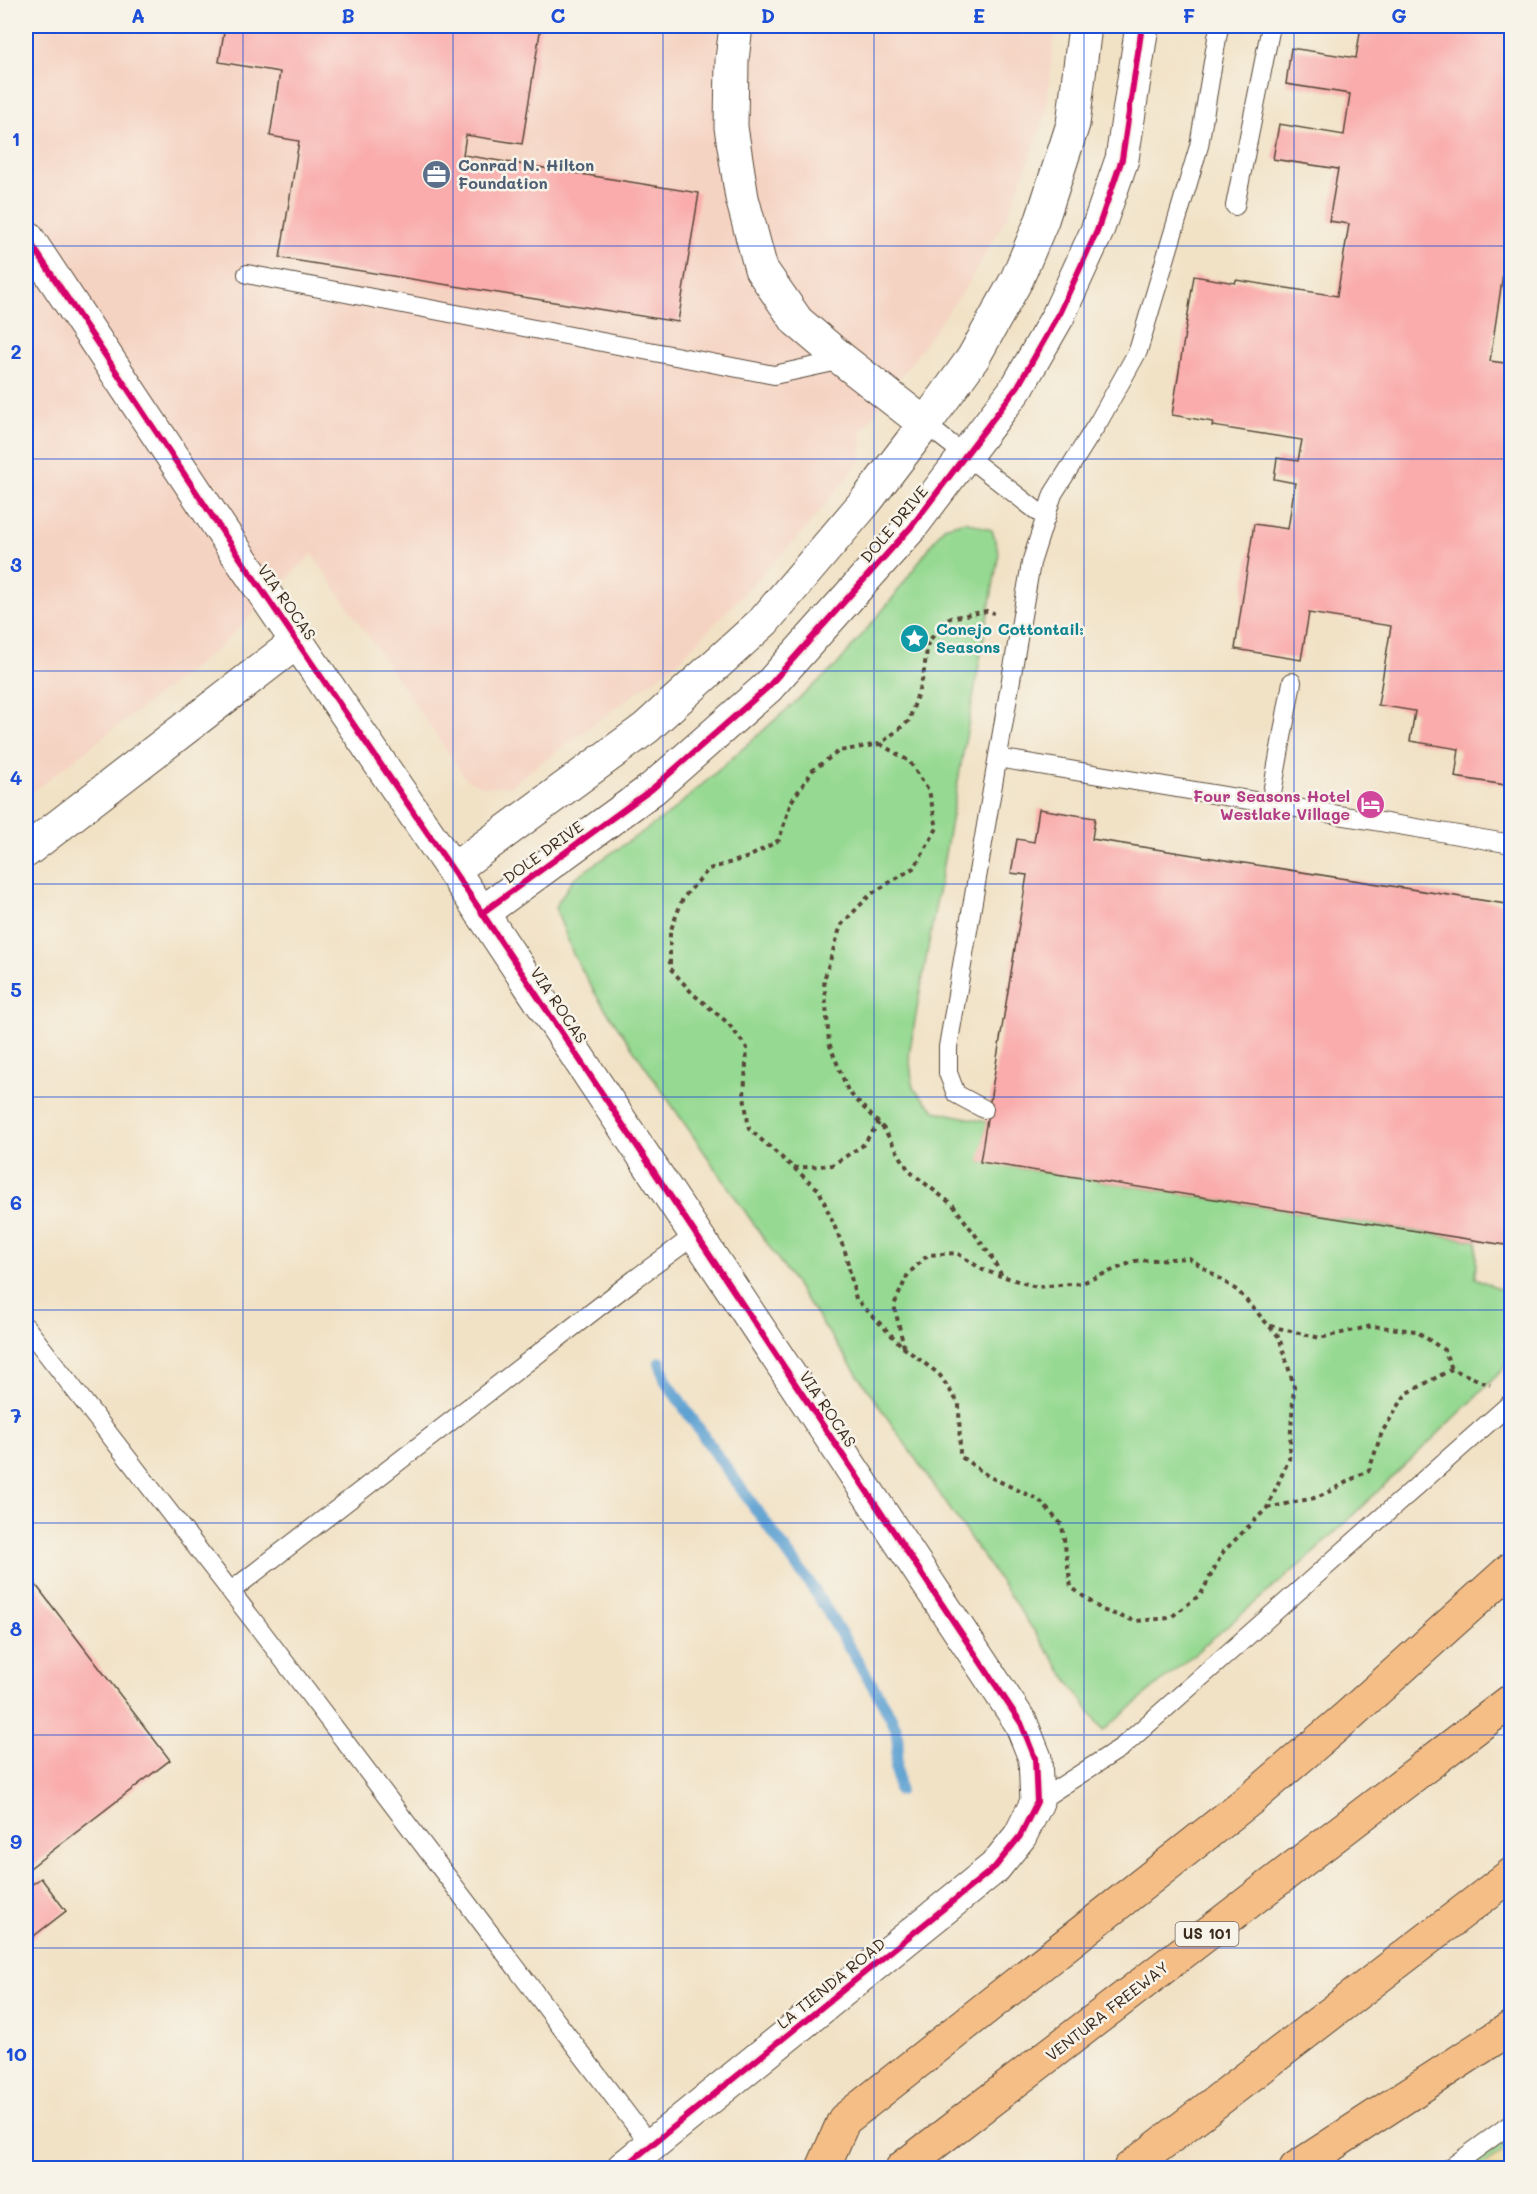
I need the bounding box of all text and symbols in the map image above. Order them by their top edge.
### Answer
text: A [131,2,145,28]
text: B [341,2,355,28]
text: C [551,2,566,28]
text: D [761,2,775,28]
text: E [973,2,985,28]
text: F [1183,2,1196,28]
text: G [1391,2,1407,28]
text: 1 [12,125,20,151]
place label: Conrad N. Hilton Foundation [458,154,594,193]
office icon: Conrad N. Hilton Foundation [421,158,453,190]
text: 2 [10,338,22,364]
street label: DOLE DRIVE [855,481,932,566]
text: 3 [10,551,22,577]
street label: VIA ROCAS [254,560,321,644]
place label: Conejo Cottontail: Seasons [936,618,1084,657]
place icon: Conejo Cottontail: Seasons [899,622,931,654]
text: 4 [10,764,23,790]
place label: Four Seasons Hotel Westlake Village [1193,785,1350,824]
hotel icon: Four Seasons Hotel Westlake Village [1355,789,1387,821]
street label: DOLE DRIVE [498,815,587,888]
street label: VIA ROCAS [526,962,593,1047]
text: 5 [10,976,22,1002]
text: 6 [10,1189,22,1215]
street label: VIA ROCAS [795,1366,862,1451]
text: 7 [10,1402,22,1428]
text: 8 [10,1615,22,1641]
text: 9 [10,1828,22,1854]
road number: US 101 [1176,1922,1238,1946]
street label: LA TIENDA ROAD [772,1932,889,2033]
street label: VENTURA FREEWAY [1041,1956,1172,2065]
text: 10 [5,2040,27,2066]

